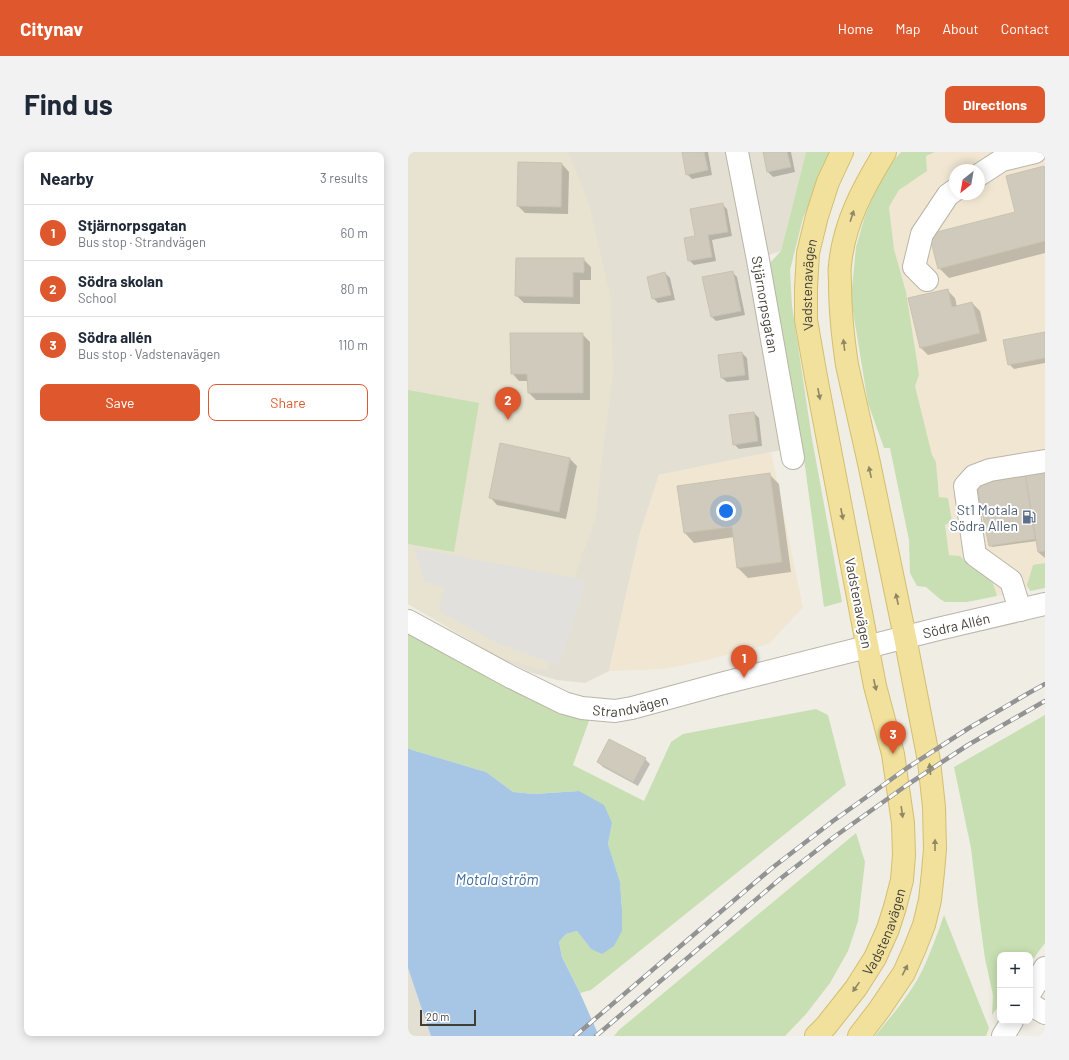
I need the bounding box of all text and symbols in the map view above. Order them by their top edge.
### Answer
text: Citynav [20,17,83,40]
text: Home [838,20,874,37]
text: Map [896,20,920,37]
text: About [942,20,979,37]
text: Contact [1001,20,1049,37]
button: Directions [945,86,1045,123]
text: Find us [24,87,113,121]
north arrow [949,164,985,200]
text: Nearby [40,168,94,188]
text: 3 results [320,170,368,186]
one-way arrow [849,210,855,222]
text: Stjärnorpsgatan [78,216,186,234]
text: 1 [51,225,55,241]
text: 60 m [341,225,368,241]
text: Bus stop · Strandvägen [78,234,206,250]
street label: Vadstenavägen [797,237,820,332]
street label: Stjärnorpsgatan [749,255,783,354]
text: Södra skolan [78,272,163,290]
text: 2 [49,281,57,297]
text: 80 m [341,281,368,297]
text: School [78,290,116,306]
text: Södra allén [78,328,152,346]
text: 3 [49,337,57,353]
text: 110 m [338,337,368,353]
one-way arrow [841,339,847,351]
text: Bus stop · Vadstenavägen [78,346,220,362]
button: Save [40,384,200,421]
button: Share [208,384,368,421]
pin: 2 [495,387,521,420]
one-way arrow [816,388,822,400]
one-way arrow [867,466,873,478]
your location [716,501,736,521]
place label: St1 Motala Södra Allen [950,501,1018,534]
one-way arrow [840,508,846,520]
fuel station icon: St1 Motala Södra Allen [1021,509,1037,525]
street label: Vadstenavägen [842,556,876,650]
one-way arrow [894,593,900,605]
street label: Södra Allén [921,609,991,641]
pin: 1 [731,645,757,678]
one-way arrow [873,679,879,691]
street label: Strandvägen [592,690,670,720]
pin: 3 [880,721,906,754]
one-way arrow [926,763,933,775]
one-way arrow [899,806,905,818]
one-way arrow [932,838,938,851]
water label: Motala ström [456,870,538,888]
street label: Vadstenavägen [858,886,908,978]
map controls [997,952,1033,1024]
button: + [997,952,1033,988]
one-way arrow [902,964,908,976]
one-way arrow [852,982,860,993]
button: − [997,988,1033,1024]
scale bar [420,1008,476,1027]
text: 20 m [426,1010,449,1023]

